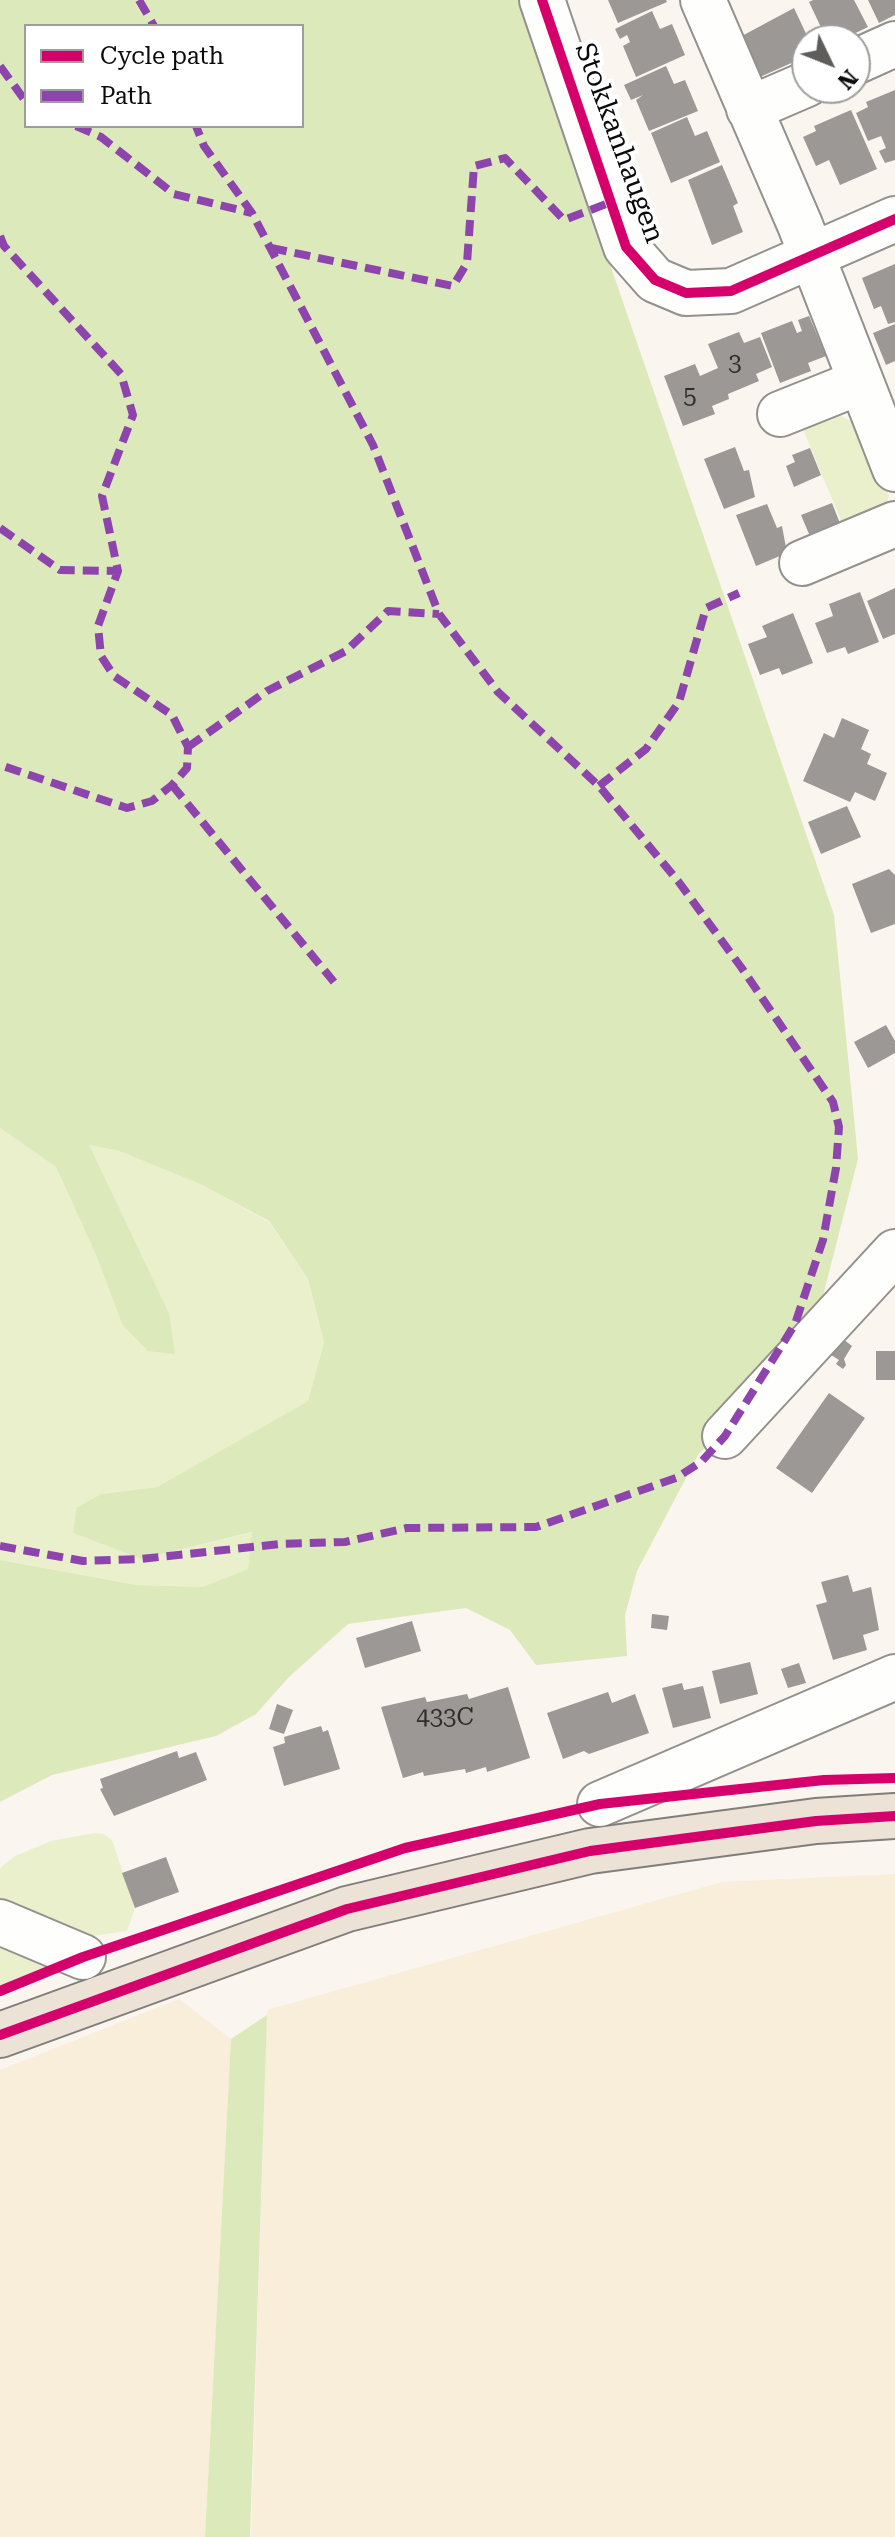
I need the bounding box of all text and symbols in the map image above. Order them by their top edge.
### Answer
legend [24,24,304,128]
north arrow [791,24,871,104]
street label: Stokkanhaugen [567,38,671,248]
text: Cycle path [100,42,224,70]
text: N [833,65,862,94]
text: Path [100,82,152,110]
house number: 3 [728,350,742,378]
house number: 5 [683,383,697,411]
house number: 433C [416,1704,474,1732]

